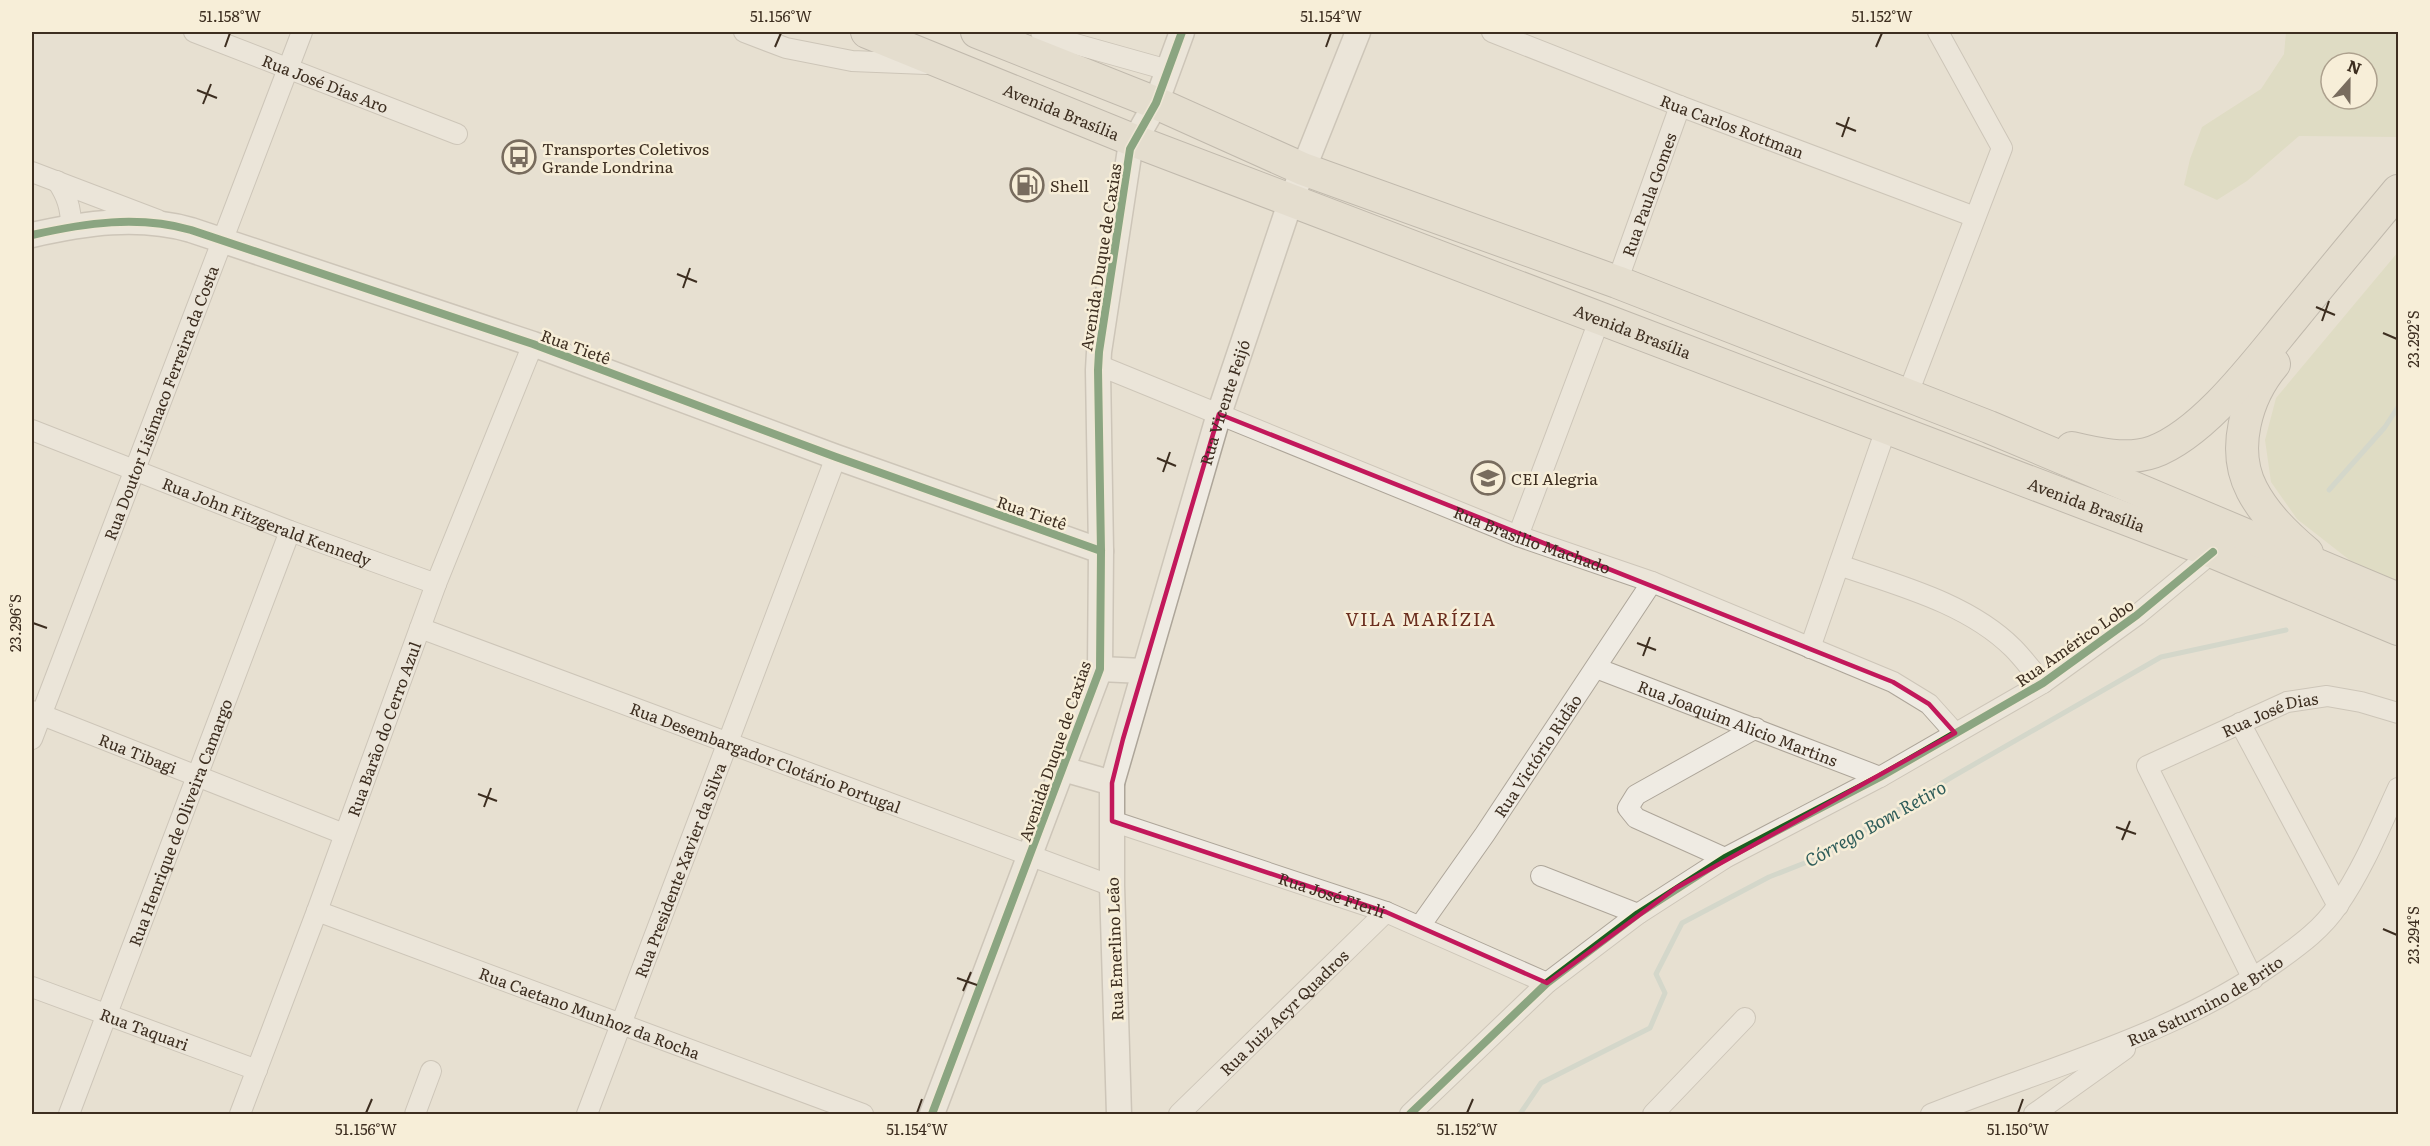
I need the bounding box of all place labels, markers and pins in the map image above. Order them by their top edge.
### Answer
place label: Transportes Coletivos Grande Londrina [542,136,709,178]
bus stop icon: Transportes Coletivos Grande Londrina [501,139,537,175]
fuel station icon: Shell [1009,167,1045,203]
place label: Shell [1050,173,1089,197]
school or university icon: CEI Alegria [1470,460,1506,496]
place label: CEI Alegria [1511,466,1598,490]

